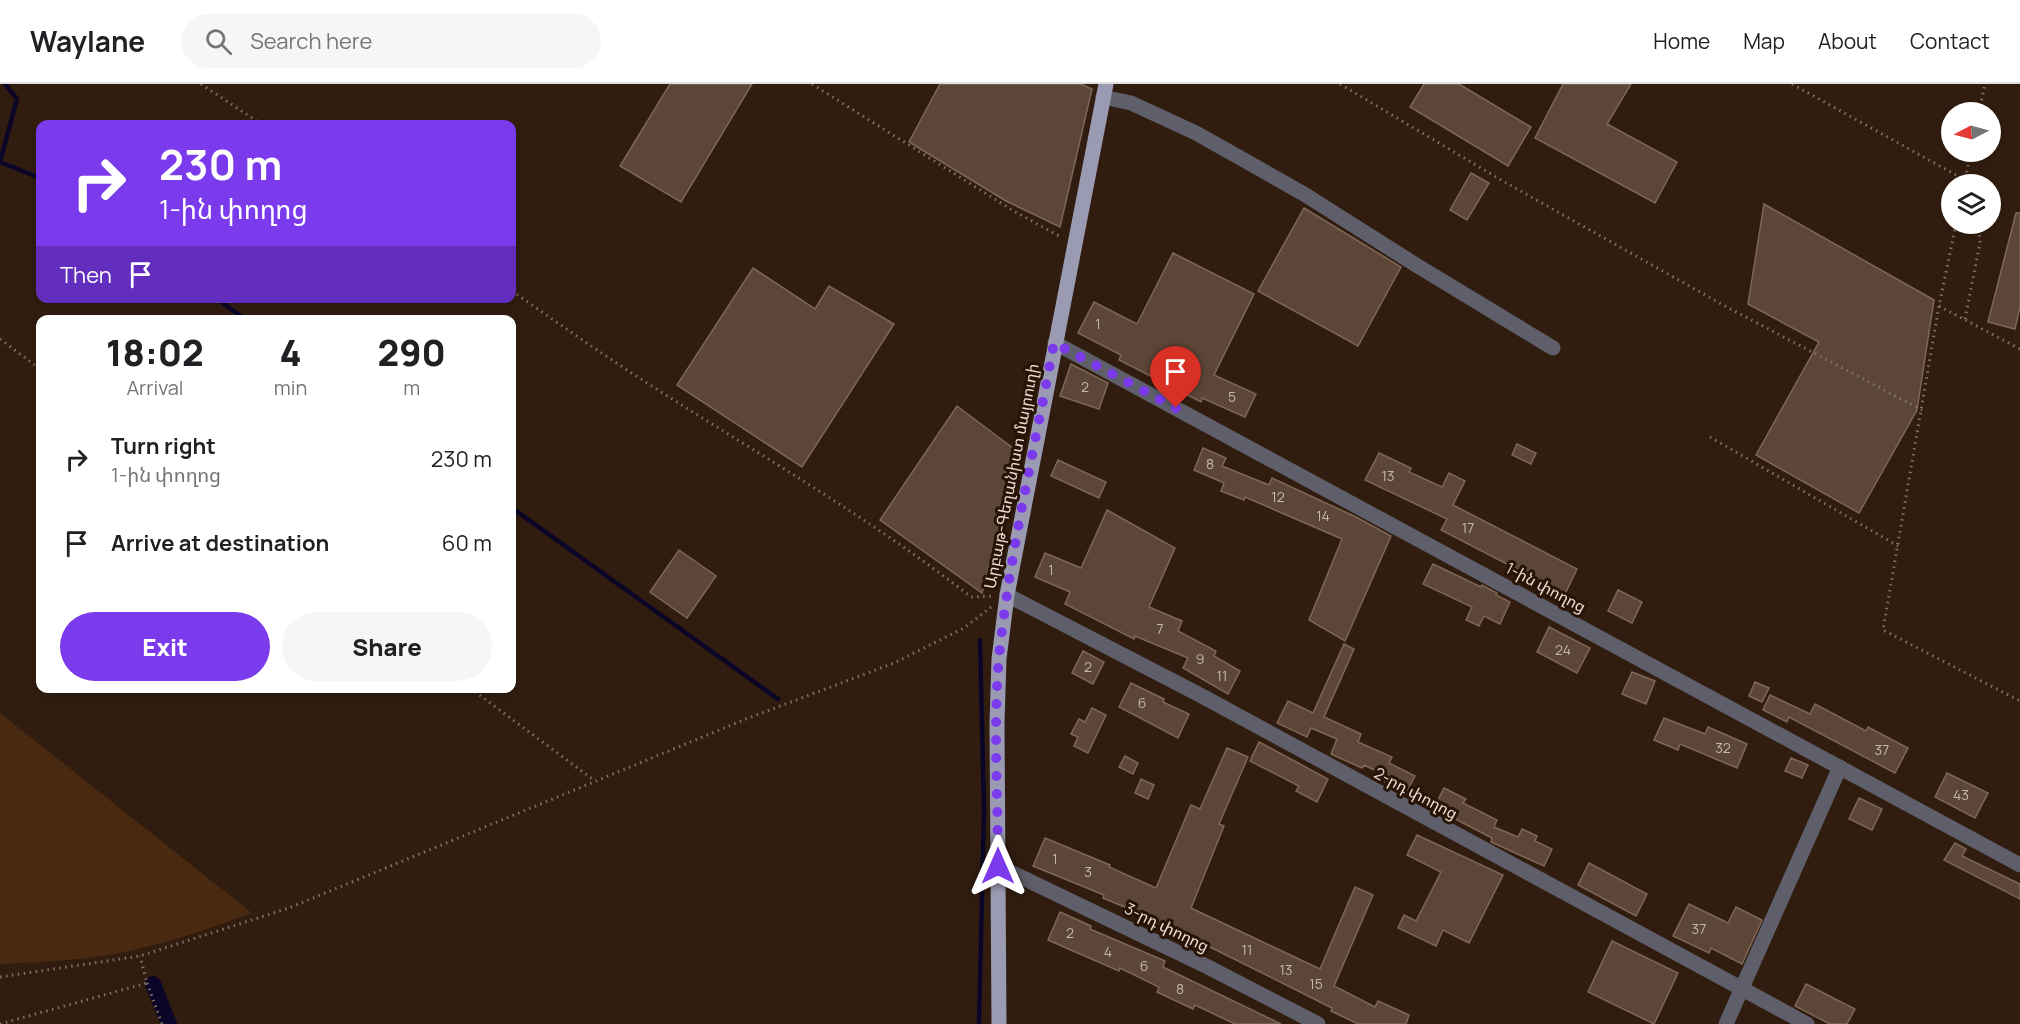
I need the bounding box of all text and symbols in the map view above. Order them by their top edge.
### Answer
search box [181,14,601,68]
text: Waylane [30,22,145,60]
icon: search [202,25,235,58]
text: Search here [250,26,372,56]
text: Home [1653,27,1710,55]
text: Map [1743,27,1785,55]
text: About [1818,27,1877,55]
text: Contact [1910,27,1990,55]
north arrow [1941,102,2001,162]
map controls [1941,102,2001,234]
text: 230 m [159,135,282,193]
icon: right [60,144,138,222]
button: layers [1941,174,2001,234]
text: 1-ին փողոց [159,190,308,227]
icon: arrive [124,258,157,291]
text: Then [60,260,112,290]
house number: 1 [1095,314,1101,333]
text: 18:02 [106,328,204,377]
text: 4 [280,328,302,377]
text: 290 [377,328,446,377]
pin [1150,346,1201,408]
icon: arrive [1159,355,1192,388]
street label: Արբաթ-Գեղանիստ մայրուղի [978,361,1044,591]
text: Arrival [126,374,183,401]
text: min [274,374,307,401]
text: m [403,374,420,401]
house number: 2 [1081,377,1089,396]
house number: 5 [1228,387,1236,406]
text: Turn right [111,431,216,461]
icon: right [60,443,93,476]
text: 230 m [431,444,492,474]
house number: 8 [1206,454,1214,473]
text: 1-ին փողոց [111,461,221,488]
house number: 13 [1381,466,1395,485]
house number: 12 [1271,487,1285,506]
house number: 14 [1316,506,1330,525]
house number: 17 [1462,518,1474,537]
icon: arrive [60,527,93,560]
text: Arrive at destination [111,528,329,558]
text: 60 m [442,528,492,558]
street label: 1-ին փողոց [1502,557,1590,617]
house number: 1 [1048,560,1054,579]
button: Exit [60,612,270,681]
button: Share [282,612,492,681]
house number: 7 [1156,619,1164,638]
house number: 24 [1555,640,1571,659]
house number: 9 [1196,649,1204,668]
house number: 2 [1084,657,1092,676]
house number: 11 [1217,666,1227,685]
house number: 6 [1138,693,1146,712]
house number: 32 [1715,738,1731,757]
house number: 37 [1875,740,1889,759]
street label: 2-րդ փողոց [1370,762,1462,824]
house number: 43 [1953,785,1969,804]
position arrow [966,834,1030,898]
house number: 1 [1052,849,1058,868]
house number: 3 [1084,862,1092,881]
street label: 3-րդ փողոց [1121,897,1213,957]
house number: 37 [1692,919,1706,938]
house number: 2 [1066,923,1074,942]
house number: 11 [1242,940,1252,959]
house number: 4 [1104,942,1112,961]
house number: 6 [1140,956,1148,975]
house number: 13 [1279,960,1293,979]
house number: 15 [1309,974,1323,993]
house number: 8 [1176,979,1184,998]

